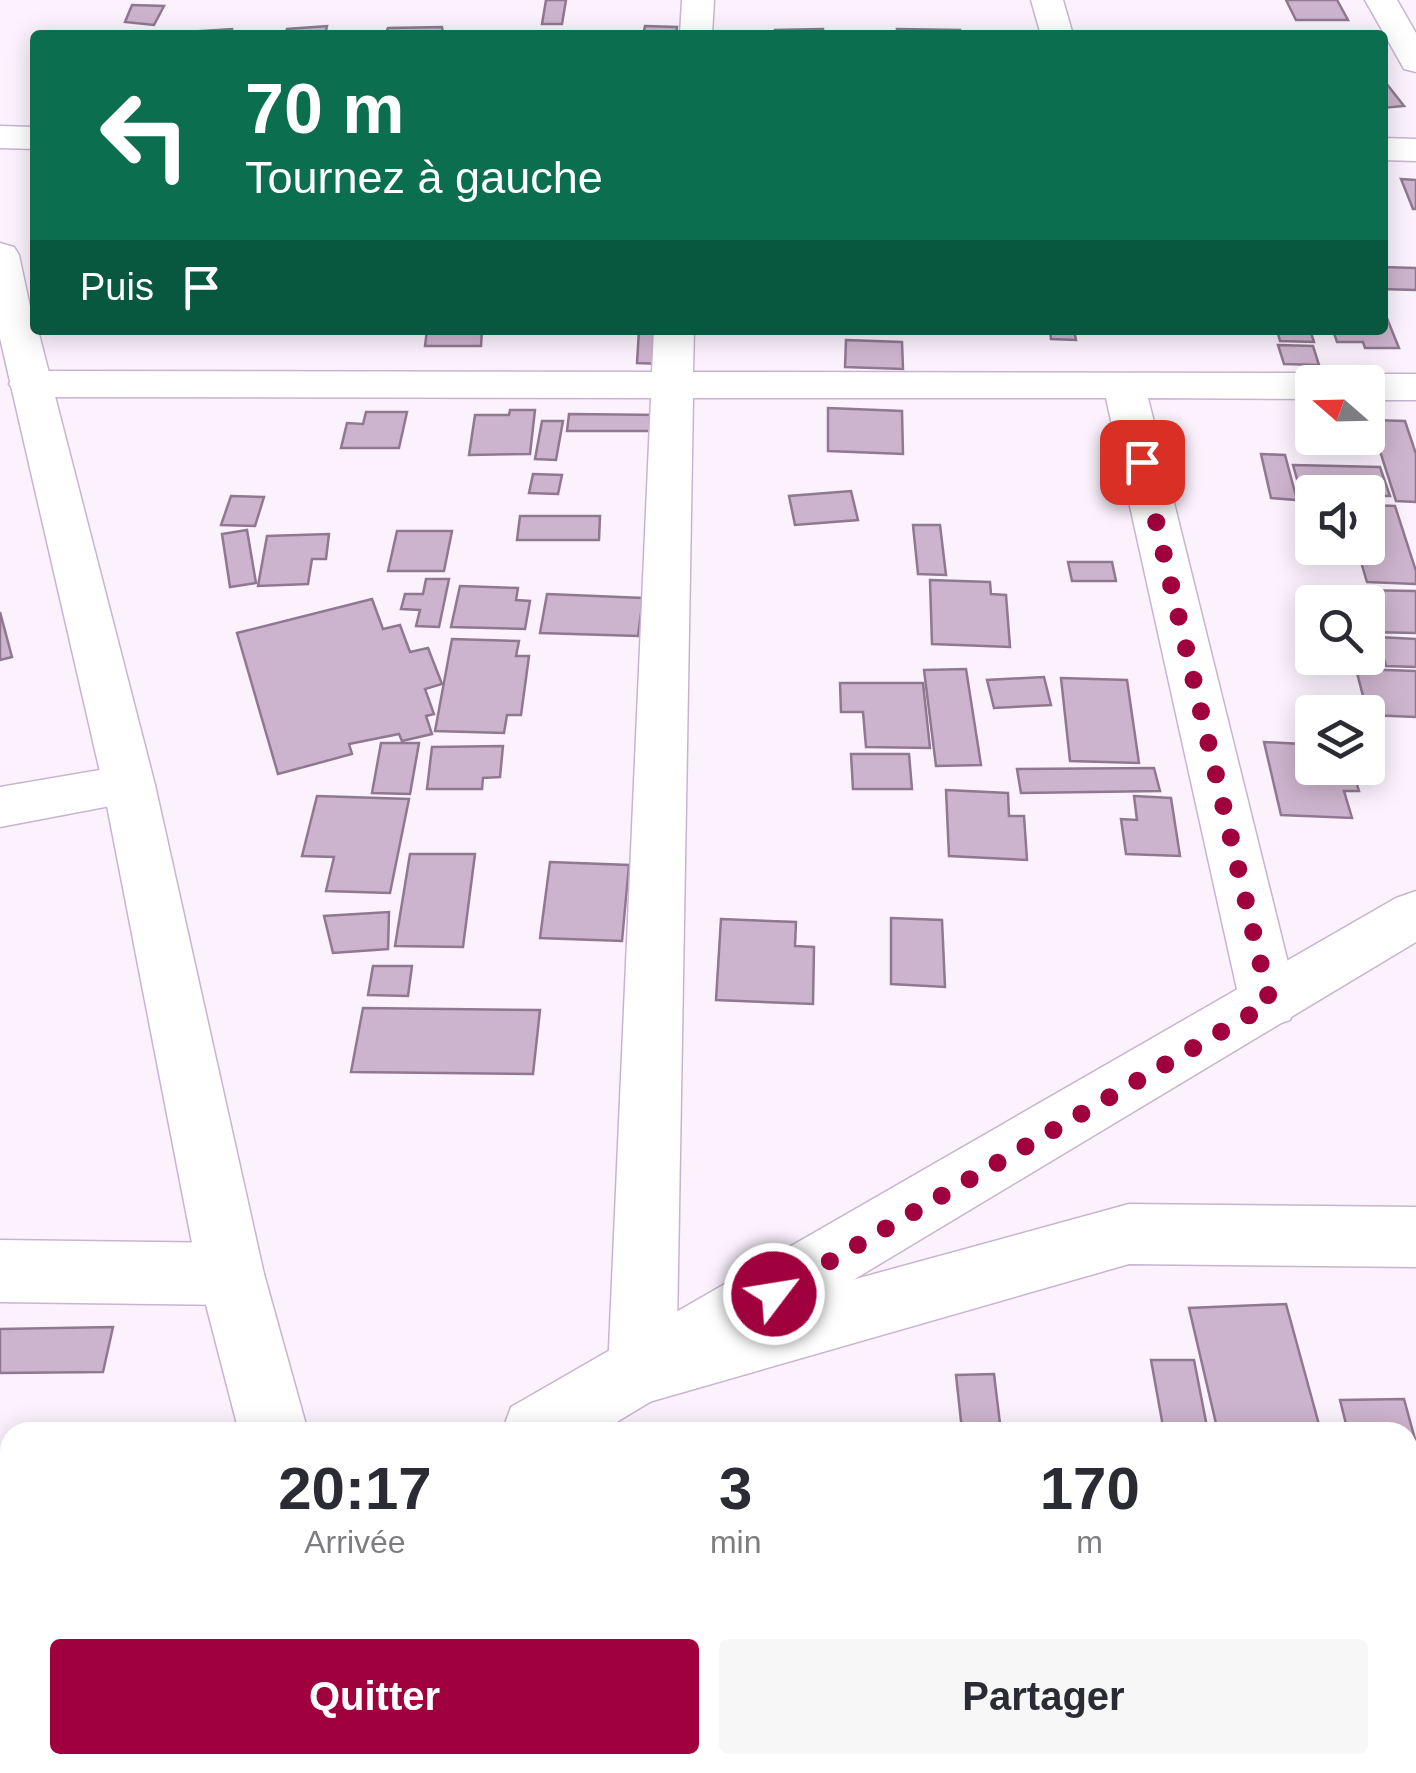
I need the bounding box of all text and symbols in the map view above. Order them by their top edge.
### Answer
icon: left [80,70,210,200]
text: 70 m [245,70,405,148]
text: Tournez à gauche [245,152,603,203]
icon: arrive [174,260,229,315]
text: Puis [80,266,154,308]
north arrow [1295,365,1385,455]
map controls [1295,365,1385,785]
pin [1100,420,1185,505]
icon: arrive [1115,435,1170,490]
button: sound [1295,475,1385,565]
button: search [1295,585,1385,675]
button: layers [1295,695,1385,785]
position arrow [722,1242,826,1346]
text: 20:17 [278,1455,432,1522]
text: 3 [719,1455,752,1522]
text: 170 [1040,1455,1140,1522]
text: Arrivée [304,1524,406,1560]
text: min [710,1524,761,1560]
text: m [1076,1524,1103,1560]
button: Quitter [50,1639,699,1754]
button: Partager [719,1639,1368,1754]

